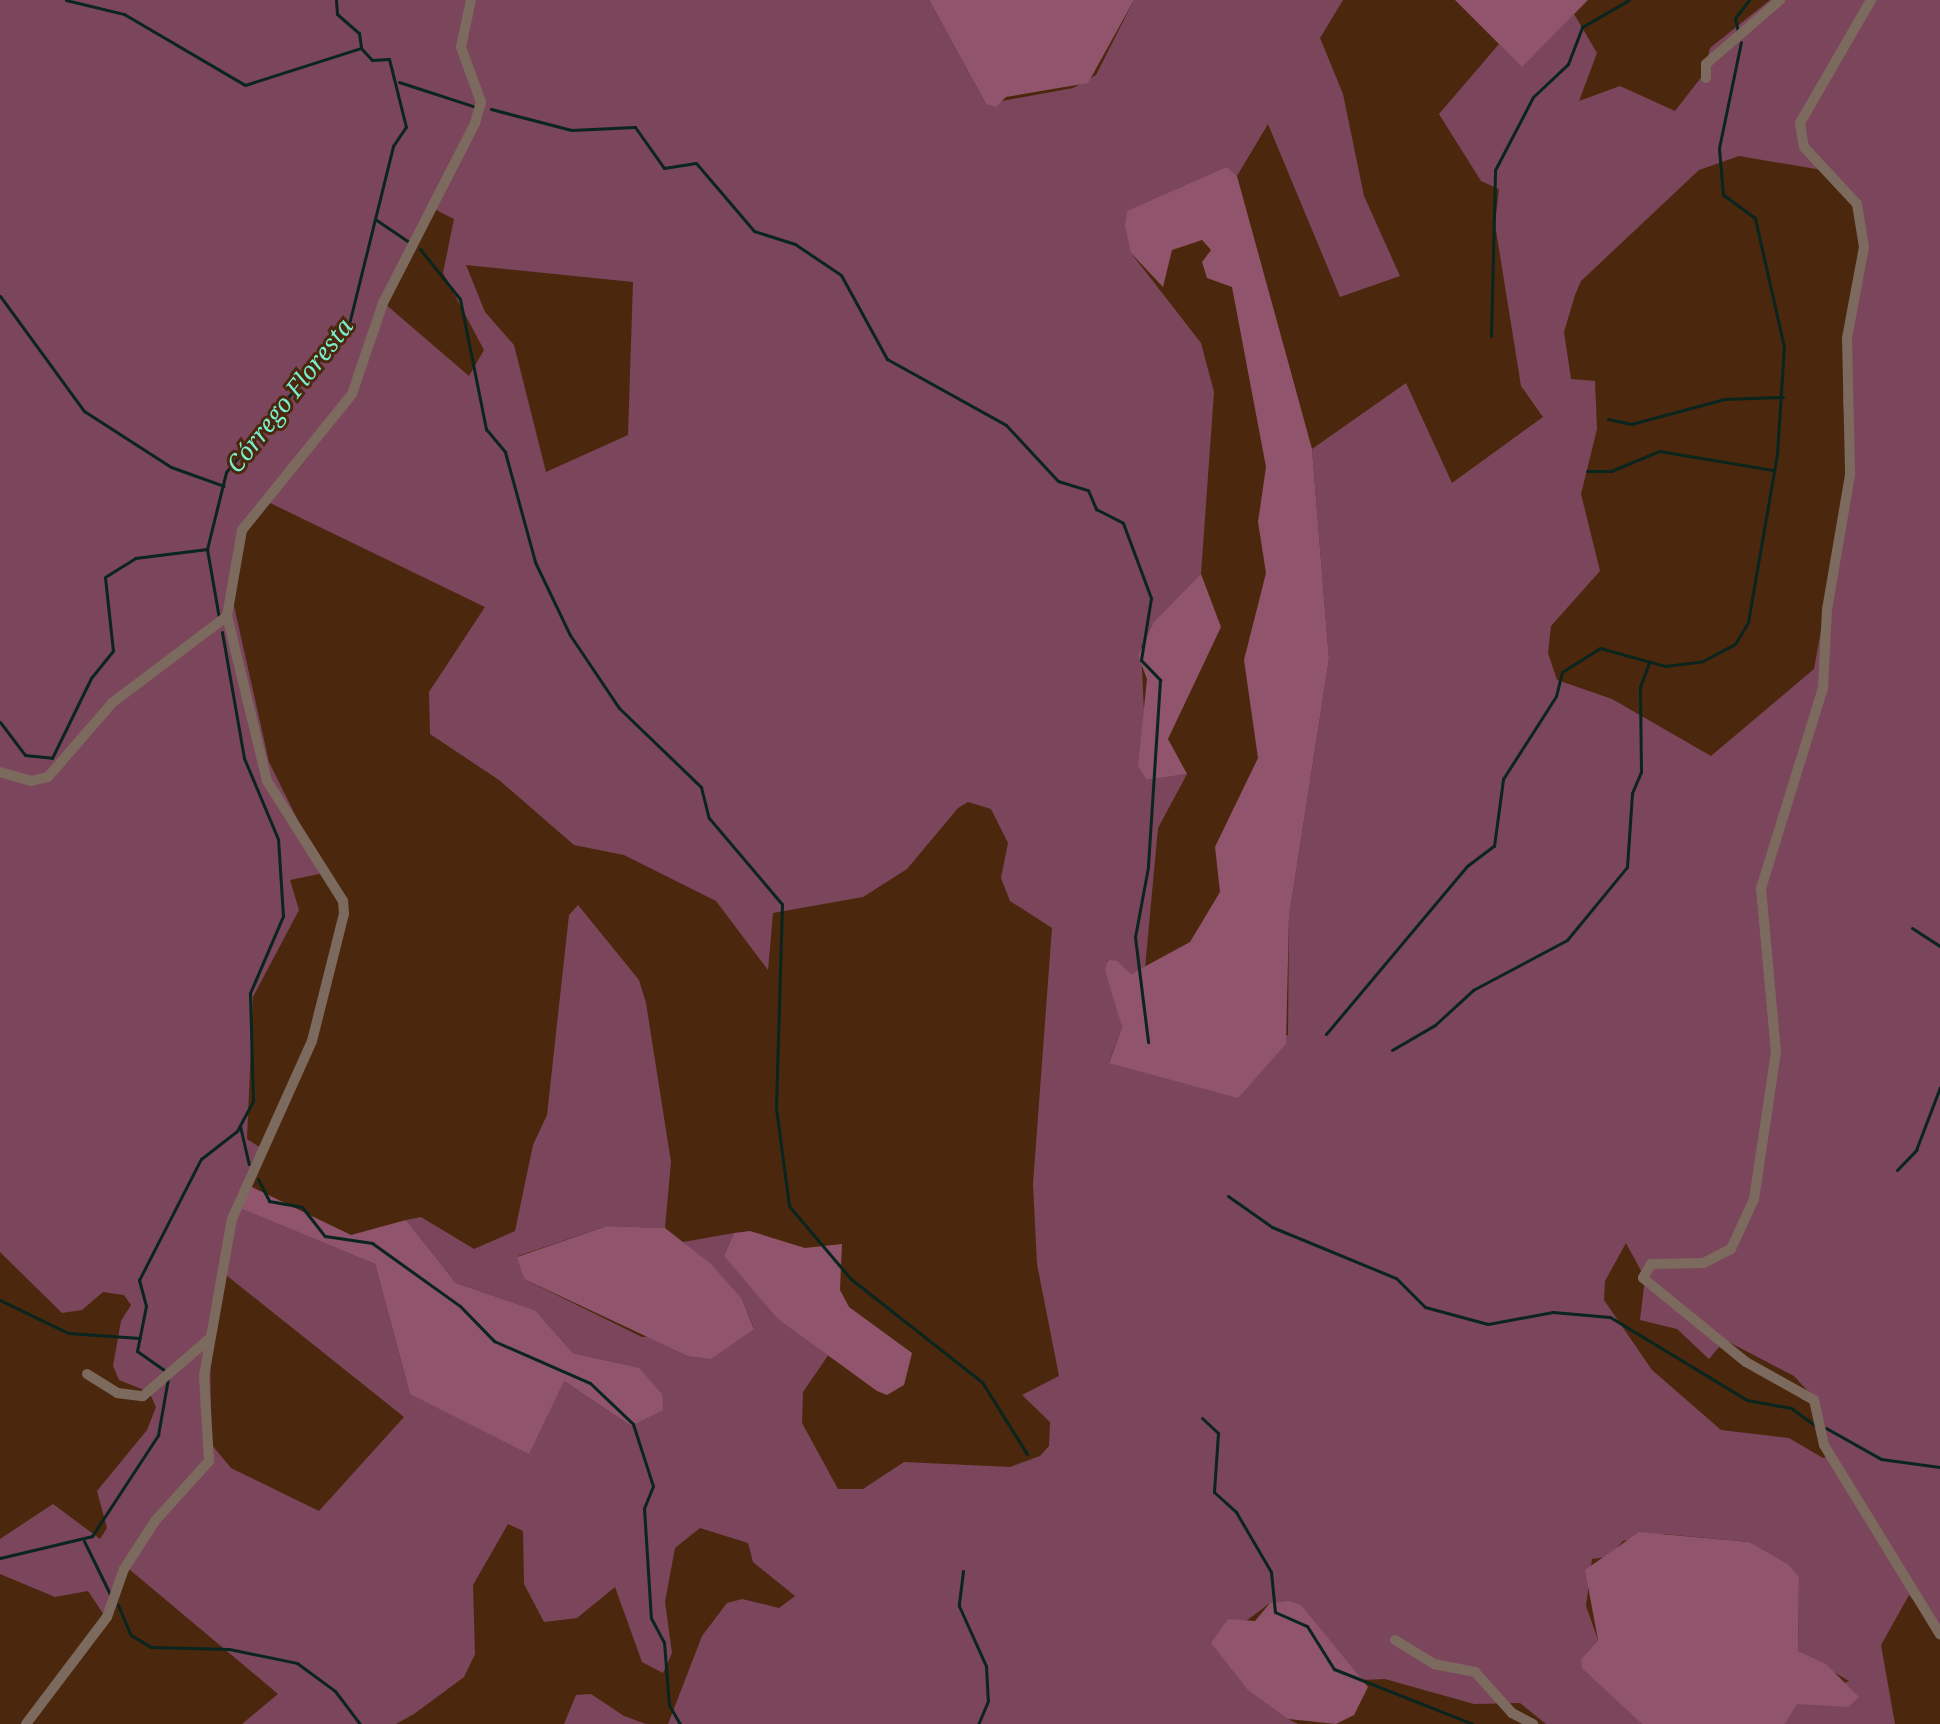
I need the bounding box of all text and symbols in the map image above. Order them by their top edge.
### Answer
water label: Córrego Floresta [220,312,358,478]

